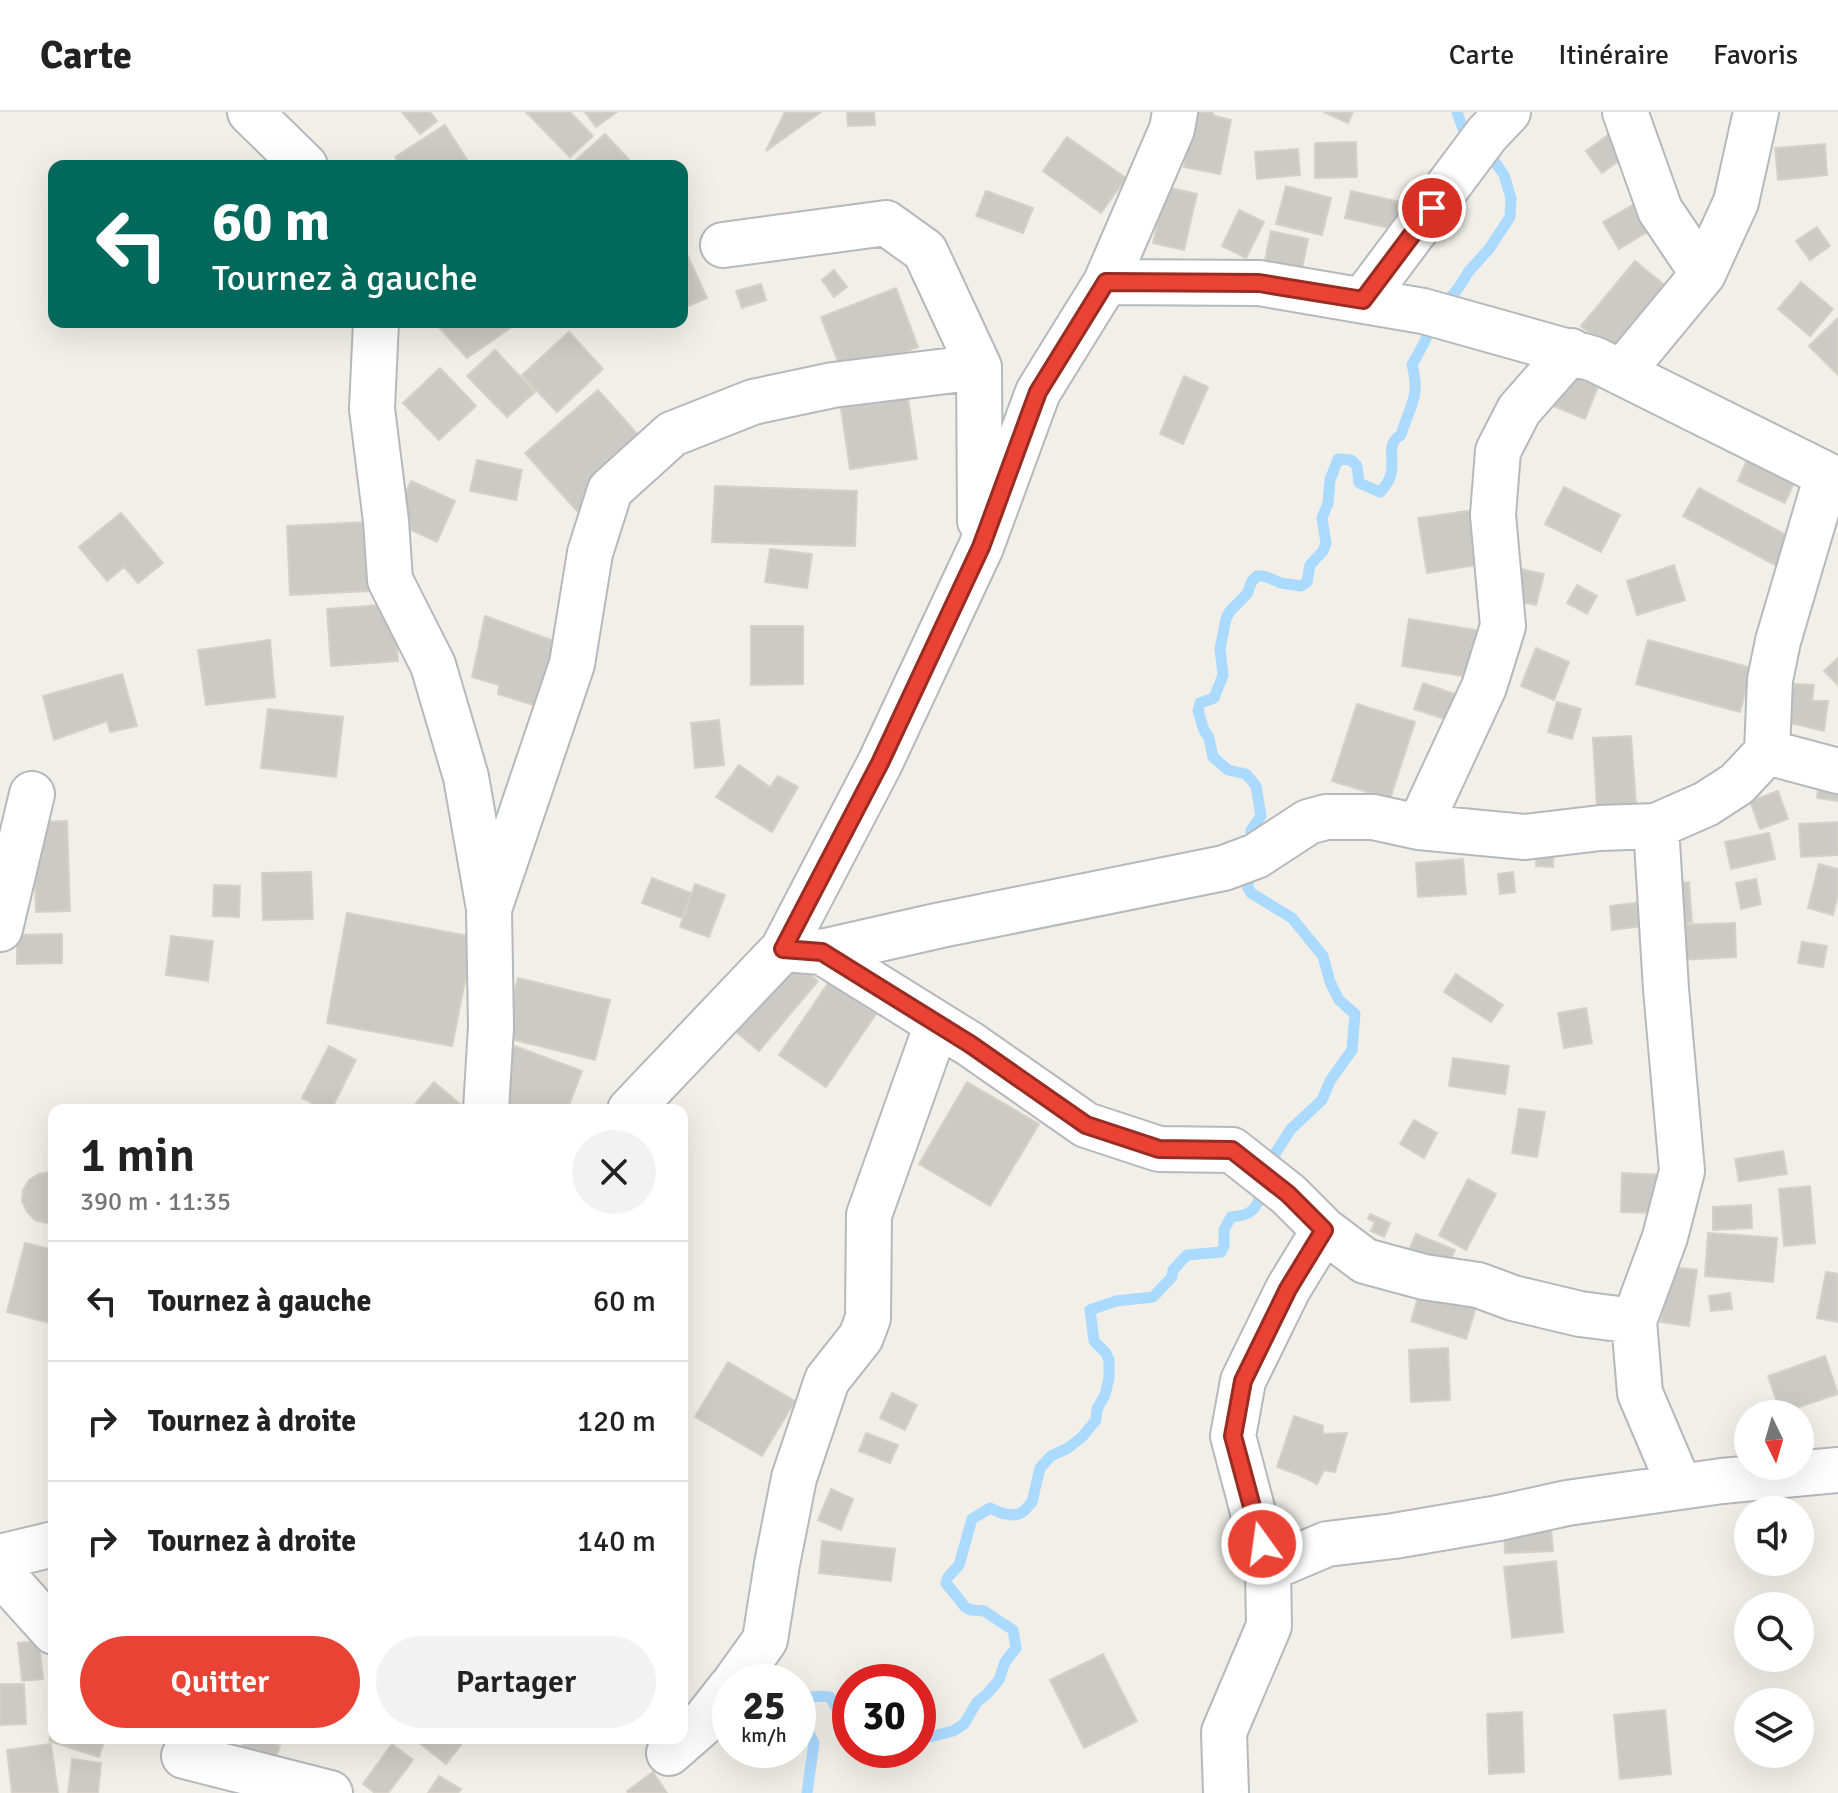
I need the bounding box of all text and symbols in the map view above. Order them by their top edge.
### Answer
text: Carte [40,32,132,79]
text: Carte [1449,38,1514,72]
text: Itinéraire [1558,38,1669,72]
text: Favoris [1713,38,1798,72]
pin [1398,174,1466,242]
icon: arrive [1410,186,1454,230]
text: 60 m [212,187,330,256]
icon: left [80,192,184,296]
text: Tournez à gauche [212,256,478,301]
text: 1 min [80,1126,195,1185]
button: close [572,1130,656,1214]
text: 390 m · 11:35 [80,1186,231,1218]
icon: left [80,1279,124,1323]
text: Tournez à gauche [148,1283,371,1320]
text: 60 m [593,1283,656,1320]
icon: right [80,1399,124,1443]
north arrow [1734,1400,1814,1480]
map controls [1734,1400,1814,1768]
text: Tournez à droite [148,1403,356,1440]
text: 120 m [577,1403,656,1440]
button: sound [1734,1496,1814,1576]
position arrow [1220,1502,1304,1586]
icon: right [80,1519,124,1563]
text: Tournez à droite [148,1523,356,1560]
text: 140 m [577,1523,656,1560]
button: search [1734,1592,1814,1672]
button: Quitter [80,1636,360,1728]
button: Partager [376,1636,656,1728]
speed limit sign: 30 [832,1664,936,1768]
text: 25 [742,1681,786,1731]
button: layers [1734,1688,1814,1768]
text: km/h [741,1723,787,1748]

